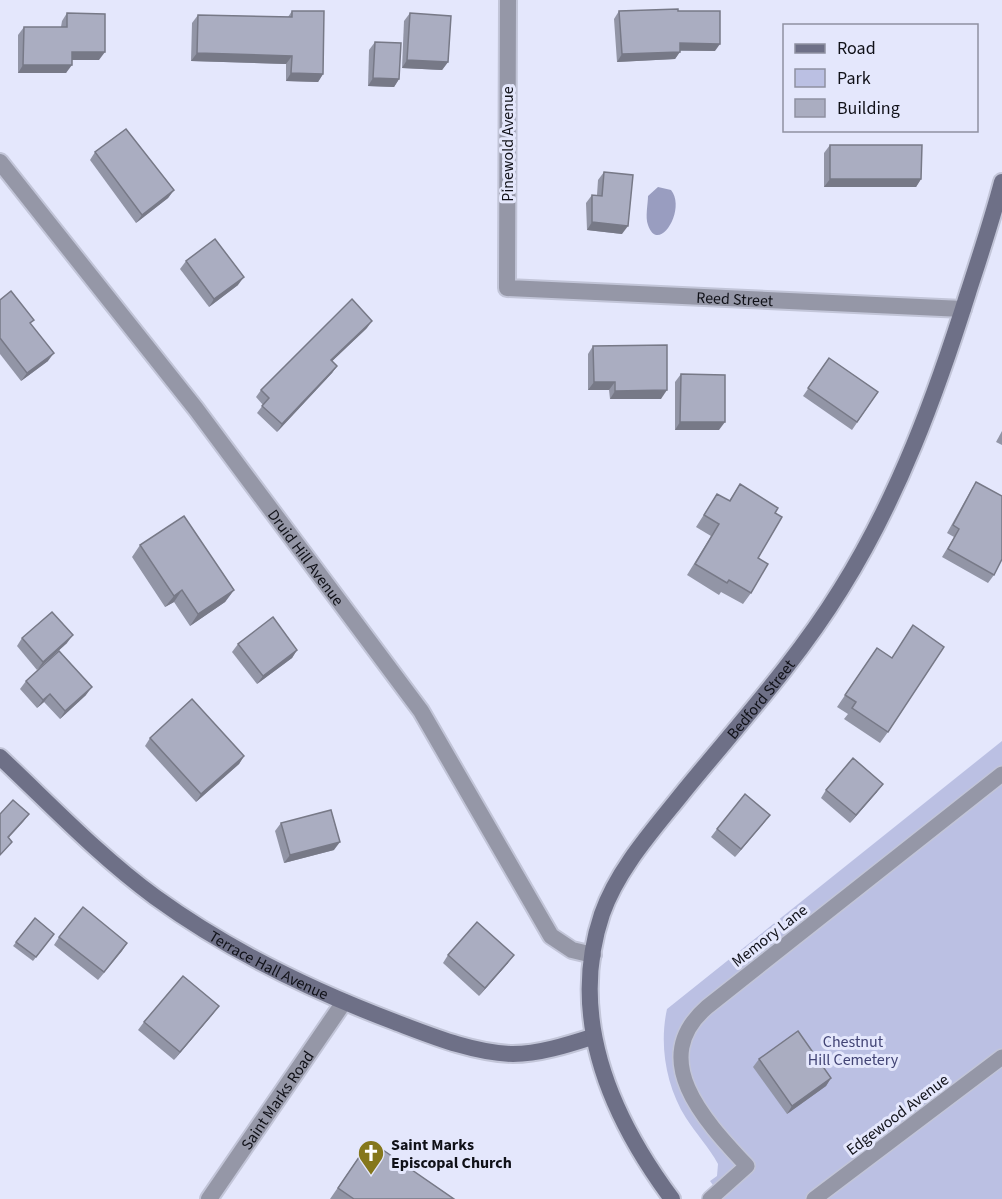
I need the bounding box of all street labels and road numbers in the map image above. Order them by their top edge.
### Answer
street label: Pinewold Avenue [497,86,519,202]
street label: Reed Street [696,287,774,312]
street label: Druid Hill Avenue [262,505,349,611]
street label: Bedford Street [722,655,801,744]
street label: Memory Lane [727,899,812,972]
street label: Terrace Hall Avenue [205,926,332,1006]
street label: Saint Marks Road [236,1047,319,1154]
street label: Edgewood Avenue [842,1069,953,1161]

